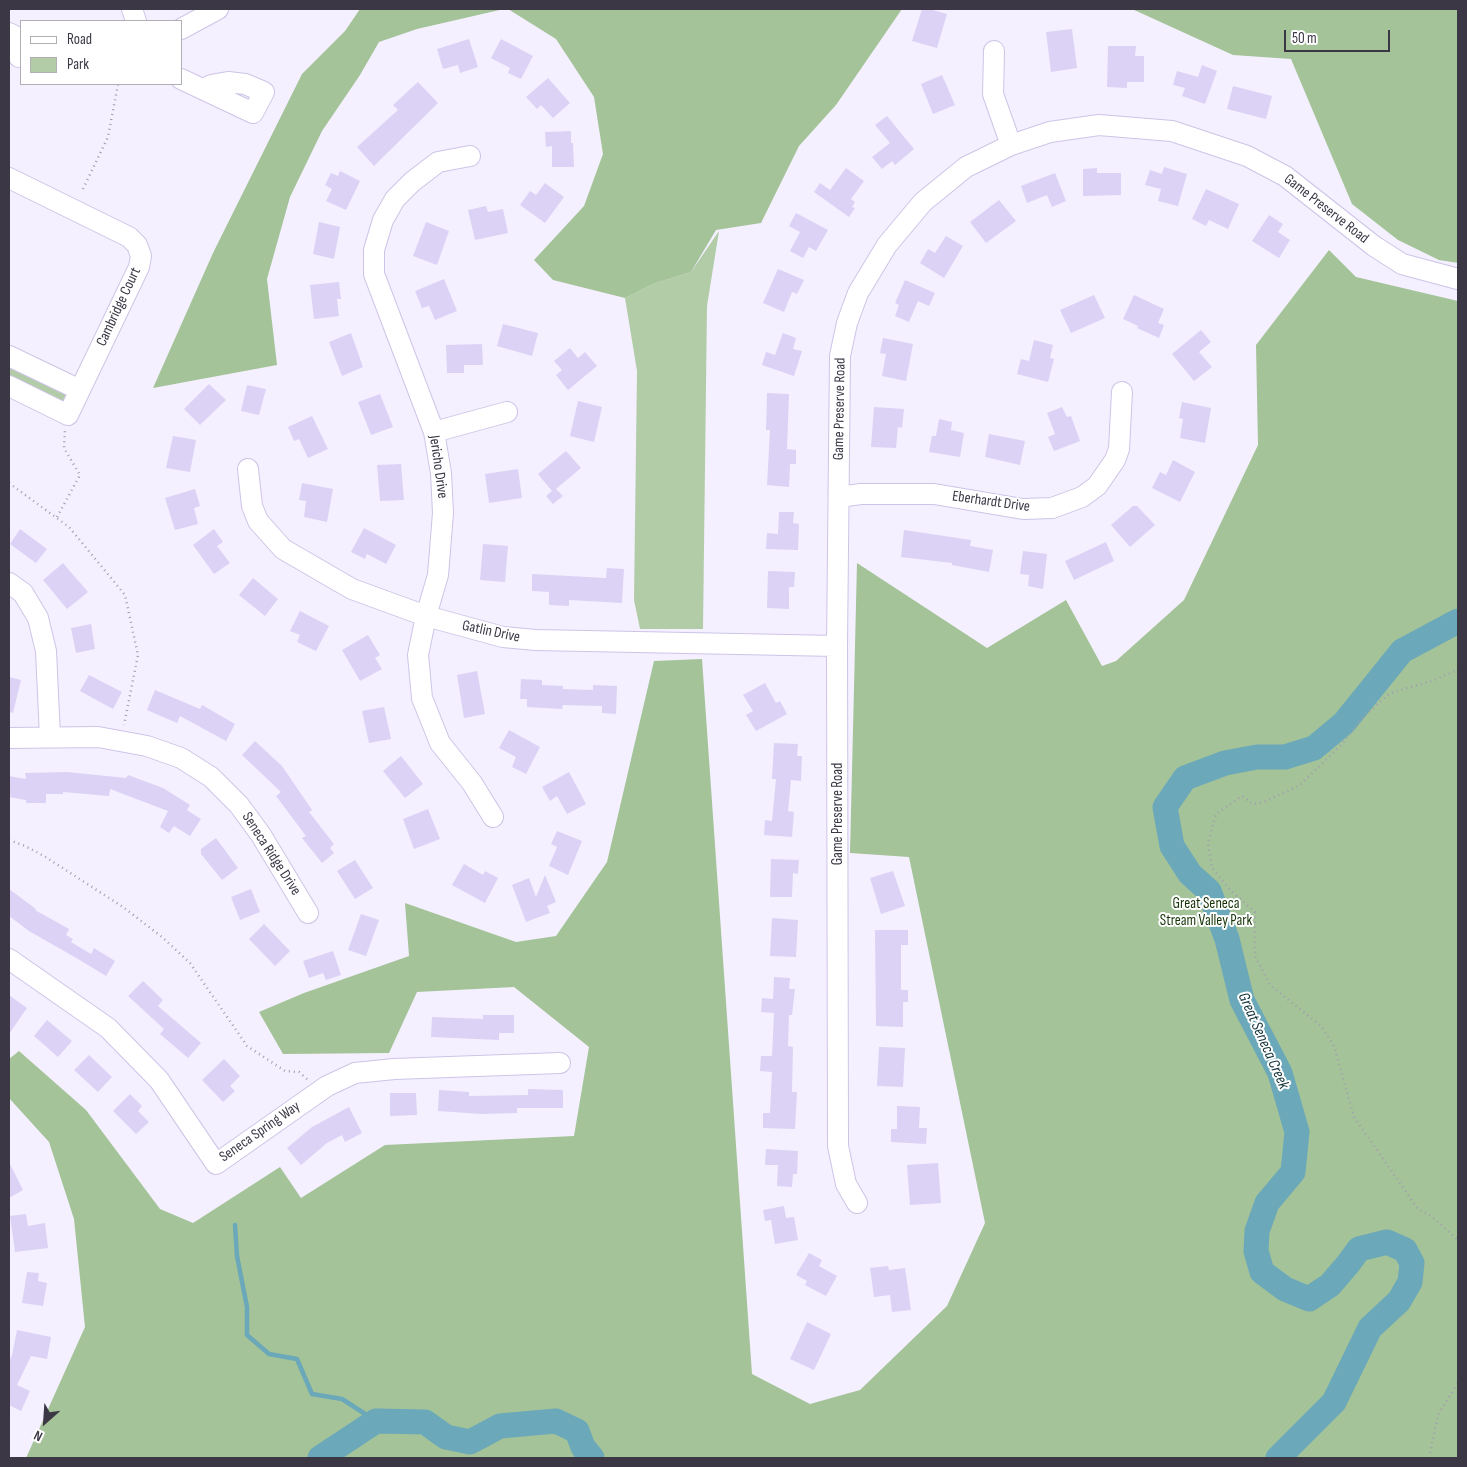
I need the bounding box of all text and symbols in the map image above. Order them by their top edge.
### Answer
legend [20,20,182,85]
scale bar [1287,20,1393,52]
text: 50 m [1292,29,1317,48]
text: Road [67,30,92,49]
text: Park [67,55,89,74]
street label: Game Preserve Road [1280,170,1372,248]
street label: Cambridge Court [93,265,145,349]
street label: Game Preserve Road [830,358,850,460]
street label: Jericho Drive [425,434,451,500]
street label: Eberhardt Drive [951,488,1031,516]
street label: Gatlin Drive [460,617,522,647]
street label: Game Preserve Road [829,763,847,865]
street label: Seneca Ridge Drive [237,809,305,899]
park label: Great Seneca Stream Valley Park [1160,895,1252,930]
water label: Great Seneca Creek [1233,990,1293,1092]
street label: Seneca Spring Way [216,1098,304,1166]
north arrow [20,1397,70,1447]
text: N [31,1427,45,1445]

